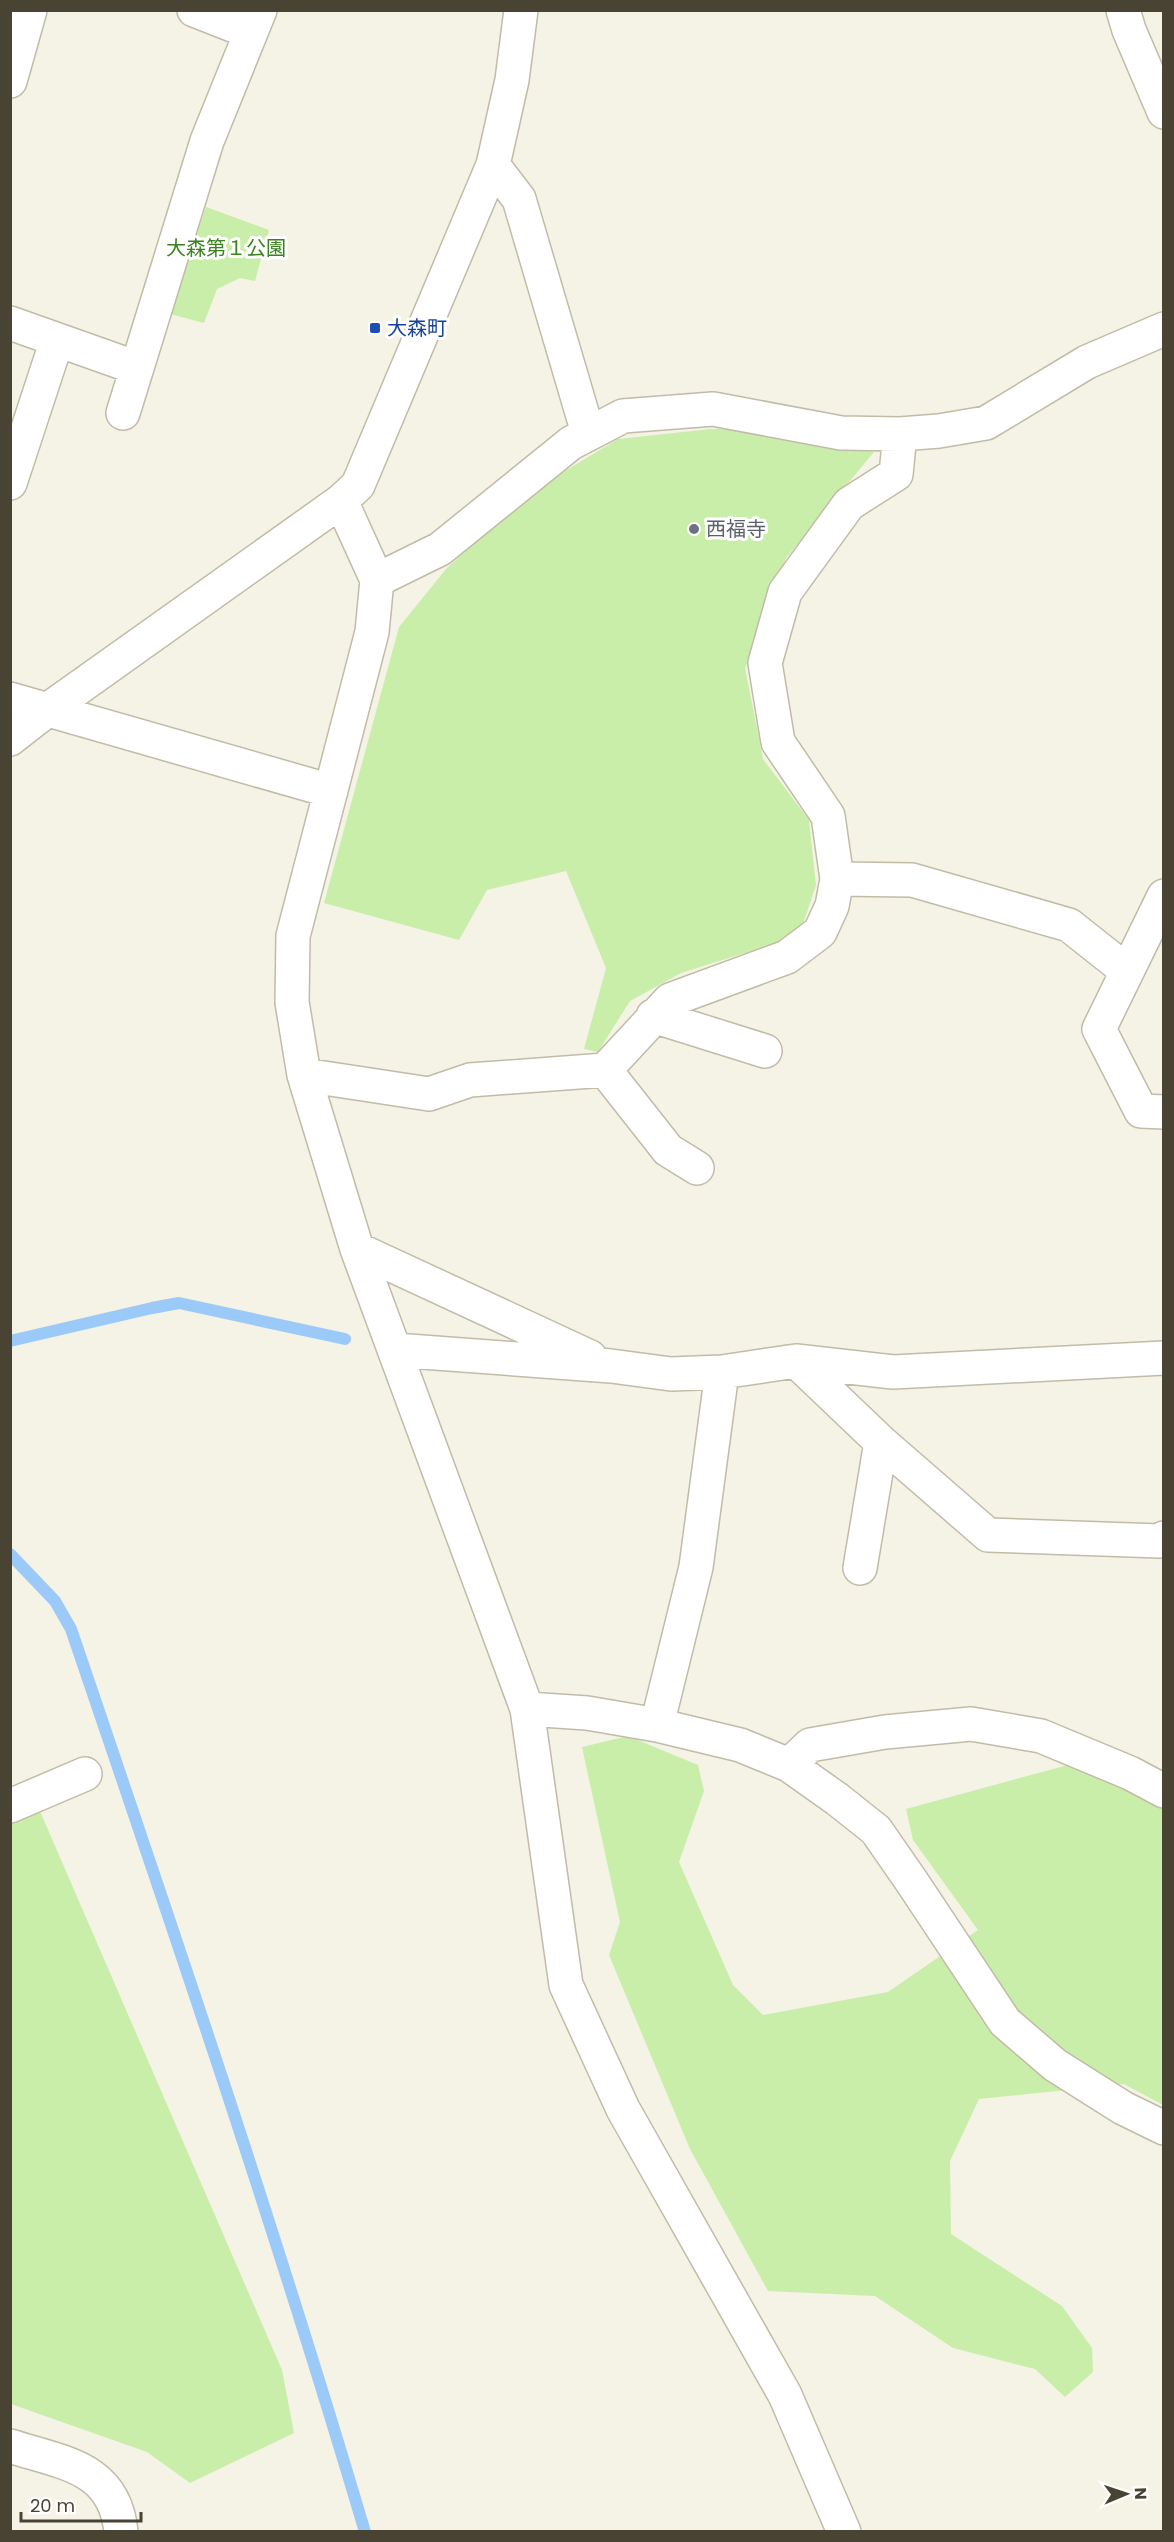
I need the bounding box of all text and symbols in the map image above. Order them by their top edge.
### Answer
park label: 大森第１公園 [166,234,286,262]
place label: 大森町 [387,314,447,342]
marker: 大森町 [368,321,382,335]
place label: 西福寺 [706,515,766,543]
marker: 西福寺 [687,522,701,536]
north arrow [1096,2464,1156,2524]
scale bar [21,2485,141,2523]
text: N [1129,2487,1152,2500]
text: 20 m [30,2493,75,2518]

